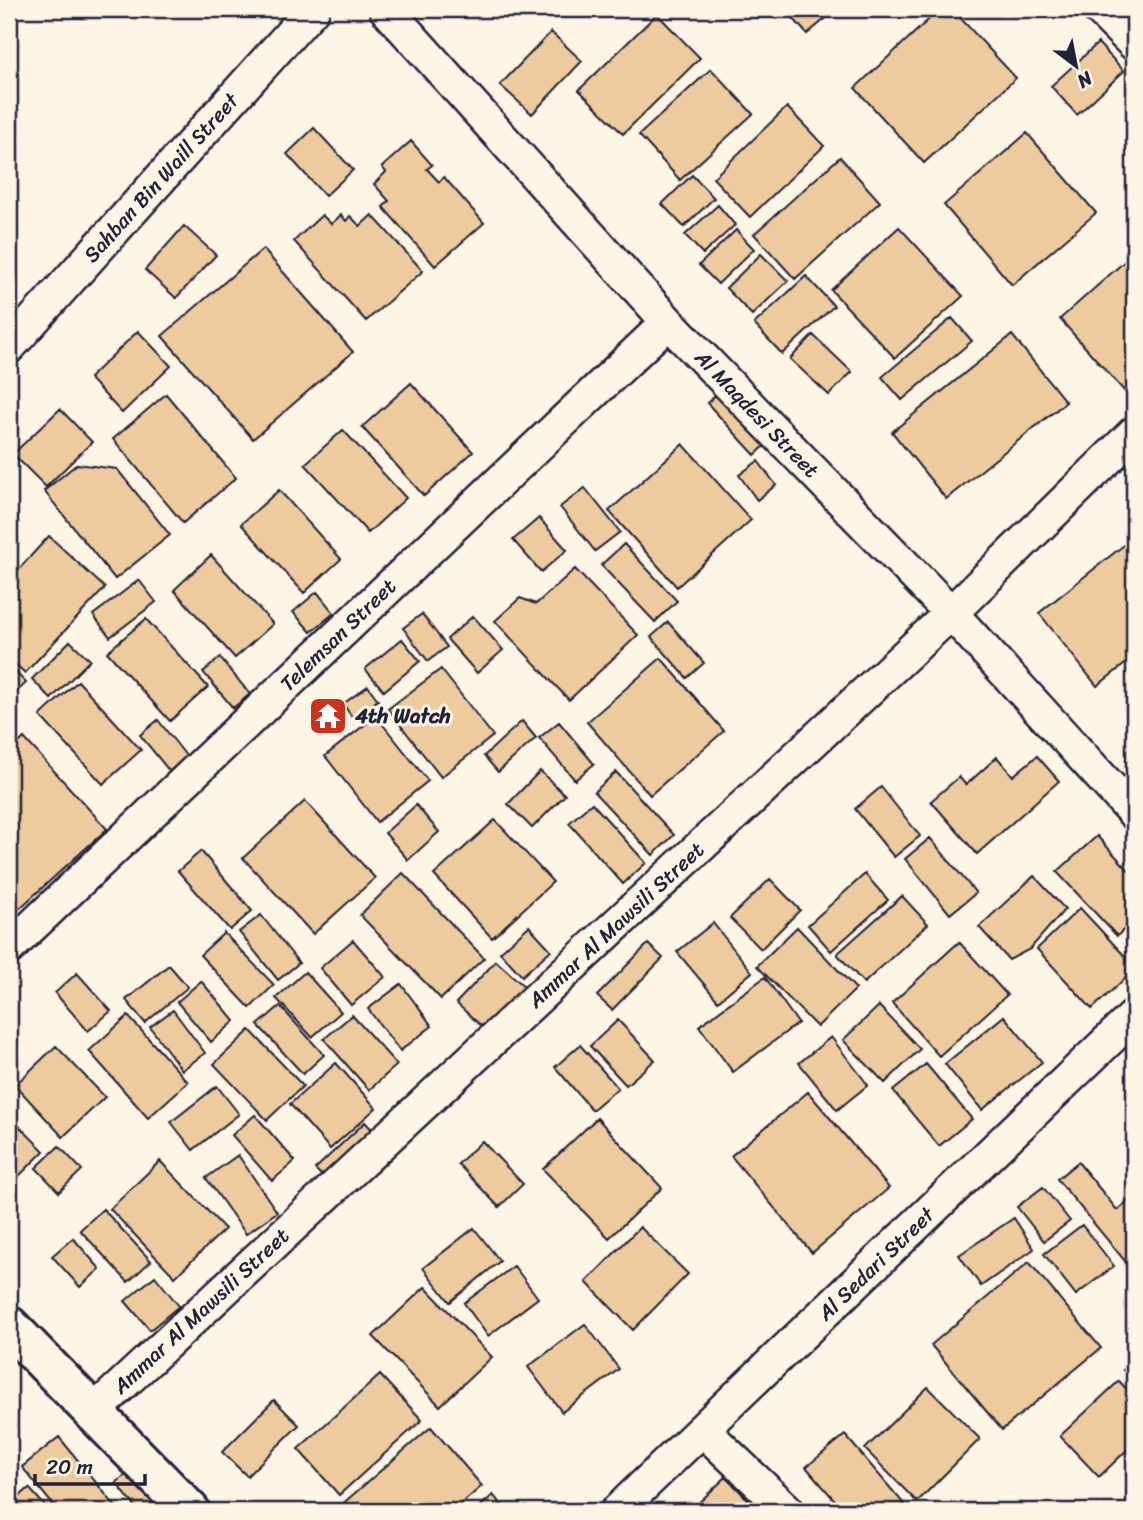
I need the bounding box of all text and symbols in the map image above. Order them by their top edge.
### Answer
north arrow [1042,32,1112,102]
text: N [1070,62,1100,98]
street label: Sahban Bin Waill Street [74,83,249,272]
street label: Al Maqdesi Street [684,340,829,487]
street label: Telemsan Street [270,569,406,701]
temple icon: 4th Watch [307,695,349,737]
place label: 4th Watch [354,697,450,735]
street label: Ammar Al Mawsili Street [518,832,714,1018]
street label: Al Sedari Street [808,1197,945,1331]
street label: Ammar Al Mawsili Street [103,1218,299,1404]
scale bar [35,1443,145,1487]
text: 20 m [46,1448,93,1486]

